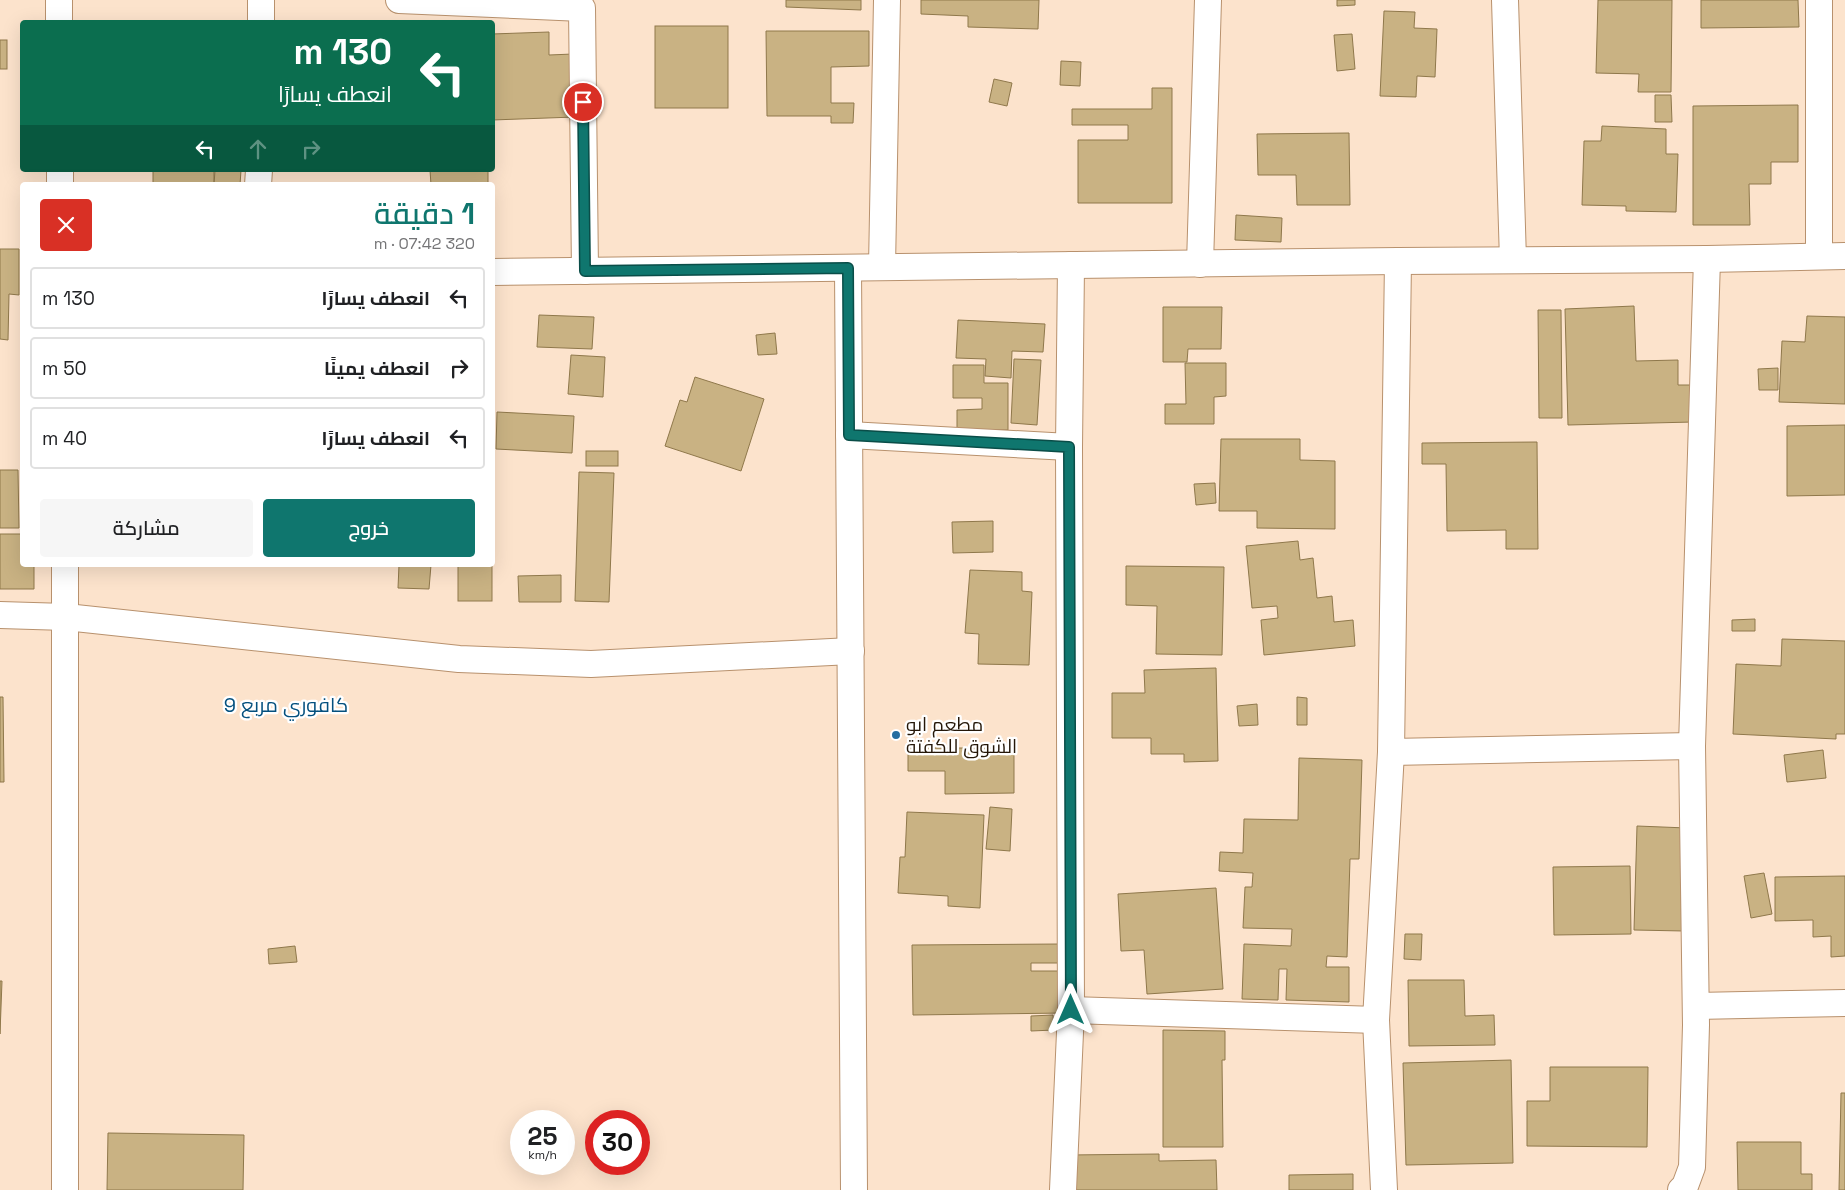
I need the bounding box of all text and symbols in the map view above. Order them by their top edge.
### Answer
text: 130 m [293,30,392,74]
icon: left [410,40,475,105]
text: انعطف يسارًا [278,80,392,108]
pin [562,81,604,123]
icon: arrive [569,88,597,116]
icon: left [191,135,219,163]
icon: ahead [244,135,272,163]
icon: right [297,135,325,163]
text: 1 دقيقة [374,194,475,233]
button: close [40,199,92,251]
text: 320 m · 07:42 [374,233,475,254]
icon: left [445,284,473,312]
text: 130 m [42,286,95,311]
text: انعطف يسارًا [322,286,430,311]
icon: right [445,354,473,382]
text: 50 m [42,356,87,381]
text: انعطف يمينًا [324,356,430,381]
icon: left [445,424,473,452]
text: 40 m [42,426,87,451]
text: انعطف يسارًا [322,426,430,451]
button: مشاركة [40,499,253,557]
button: خروج [263,499,475,557]
district label: كافوري مربع 9 [224,692,348,721]
place label: مطعم ابو الشوق للكفتة [906,712,1017,759]
marker: مطعم ابو الشوق للكفتة [890,729,902,741]
position arrow [1044,983,1096,1035]
speed limit sign: 30 [585,1110,650,1175]
text: 25 [528,1120,557,1152]
text: km/h [528,1147,557,1163]

